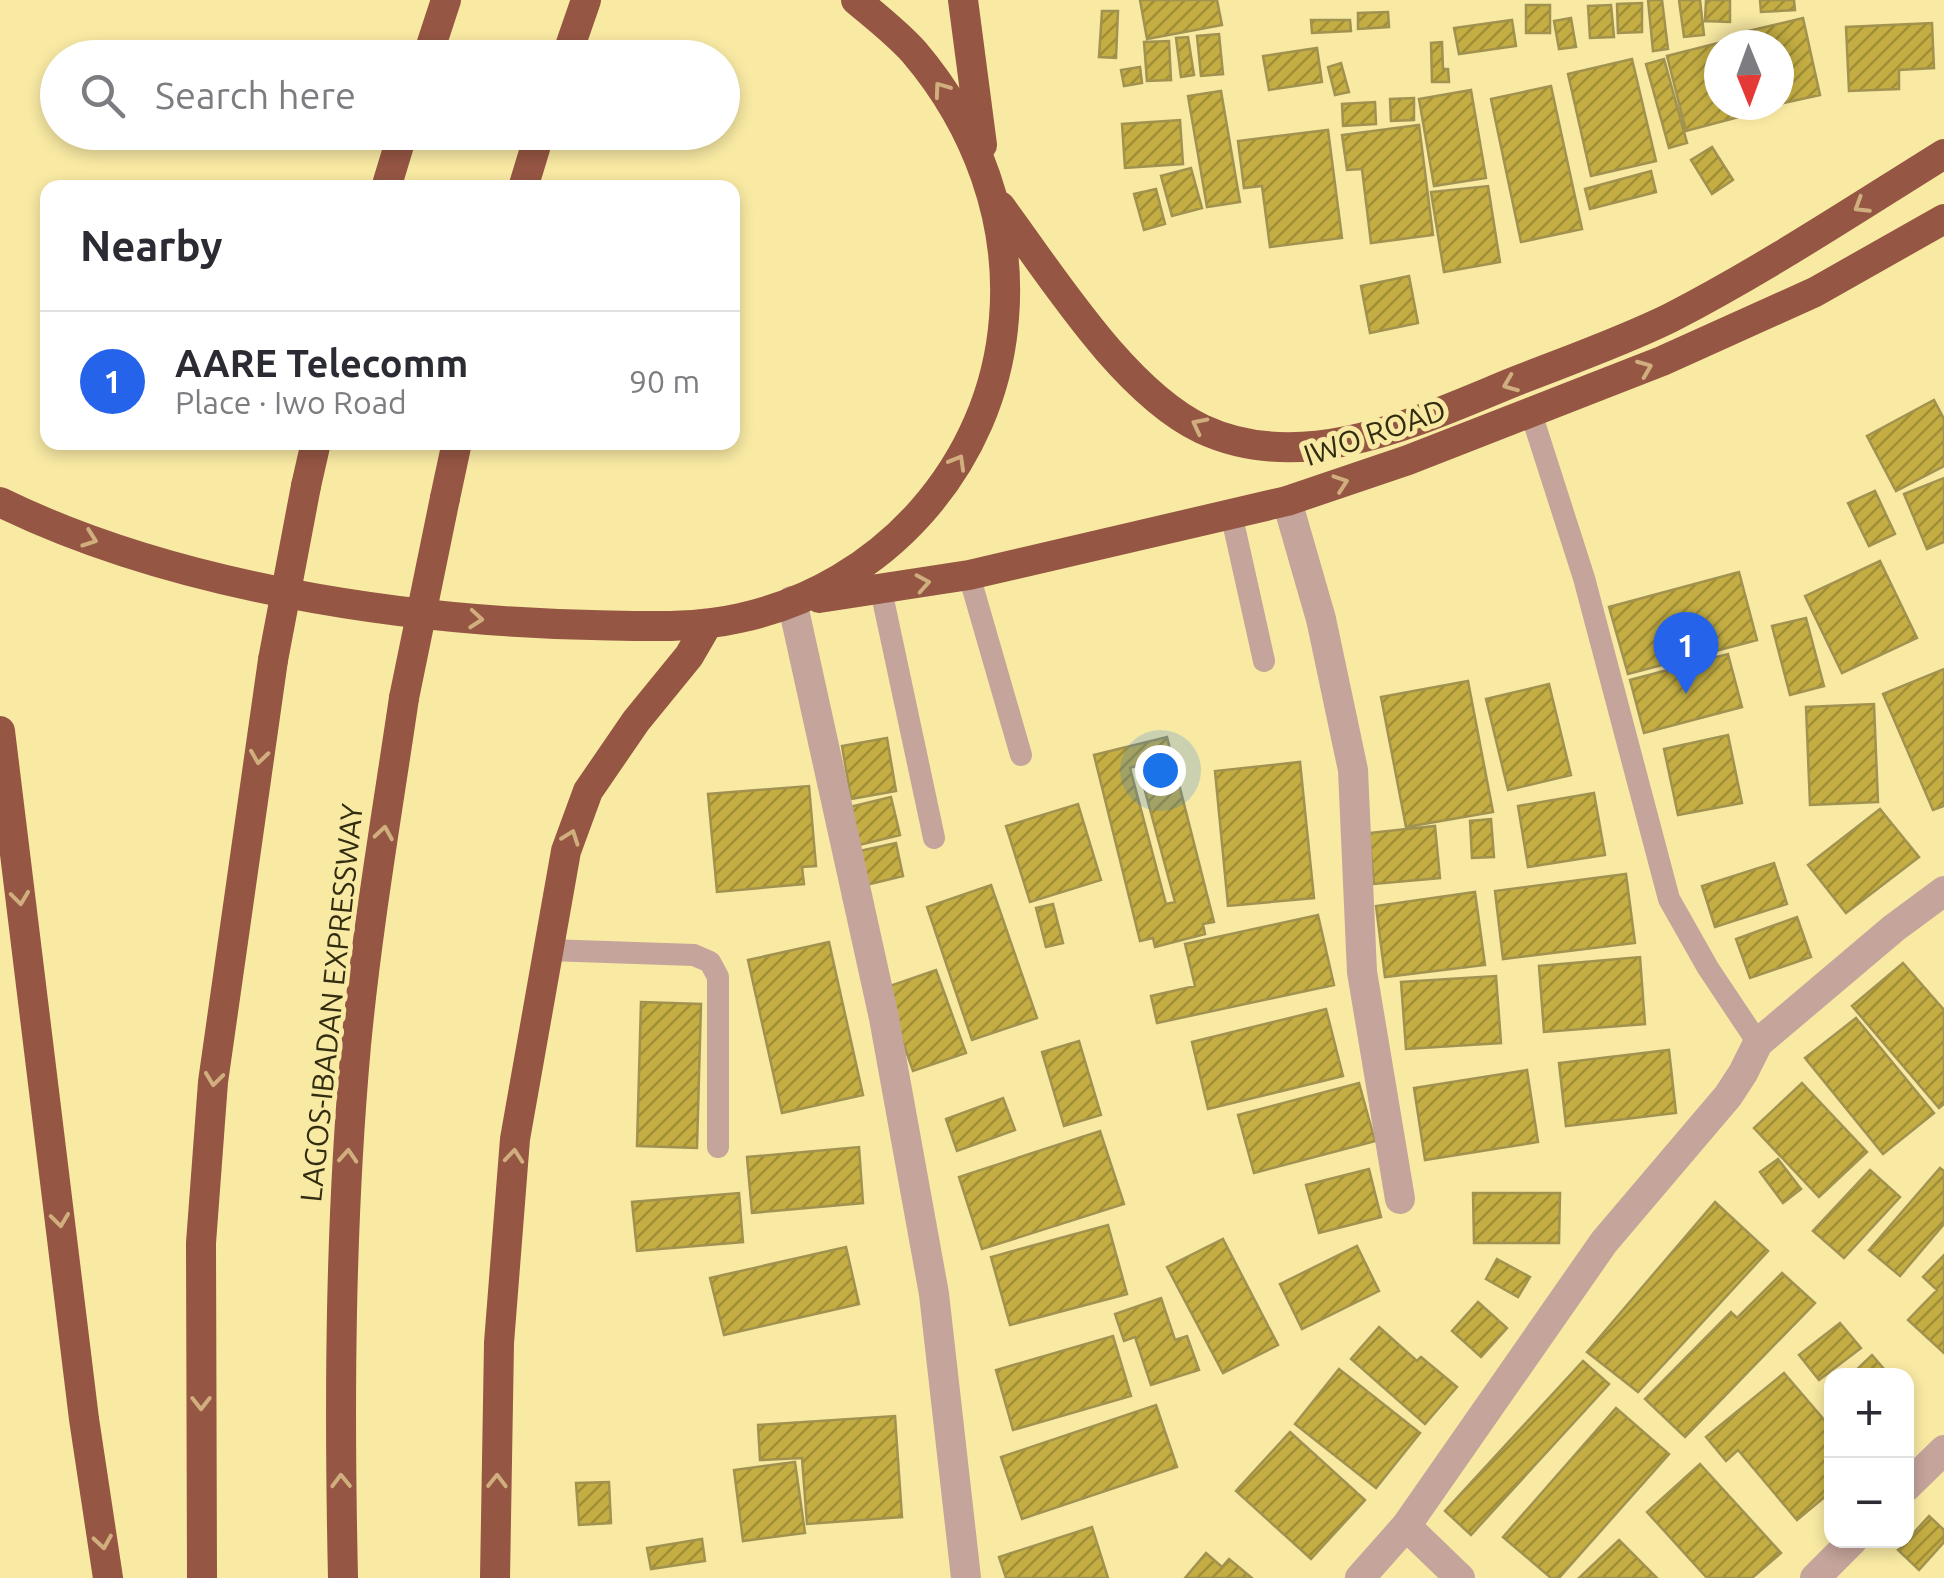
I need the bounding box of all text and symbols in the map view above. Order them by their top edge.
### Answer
north arrow [1704,30,1794,120]
search box [40,40,740,150]
icon: search [75,68,130,123]
text: Search here [155,74,356,116]
one-way arrow [935,82,953,100]
one-way arrow [1854,193,1872,212]
text: Nearby [80,222,223,269]
text: AARE Telecomm [175,342,468,384]
one-way arrow [1635,359,1652,379]
text: 1 [103,363,122,399]
text: 90 m [629,363,700,399]
one-way arrow [1502,372,1520,392]
text: Place · Iwo Road [175,384,407,420]
street label: IWO ROAD [1299,392,1450,472]
one-way arrow [1192,418,1210,437]
one-way arrow [946,454,966,472]
one-way arrow [1331,474,1348,494]
one-way arrow [81,527,98,547]
one-way arrow [915,573,931,594]
one-way arrow [468,607,484,629]
pin: 1 [1654,612,1718,694]
your location [1135,745,1186,796]
one-way arrow [249,749,270,765]
street label: LAGOS-IBADAN EXPRESSWAY [293,801,369,1204]
one-way arrow [372,825,393,841]
one-way arrow [559,829,580,846]
one-way arrow [9,889,30,906]
one-way arrow [204,1071,225,1087]
one-way arrow [337,1147,359,1163]
one-way arrow [502,1148,524,1164]
one-way arrow [49,1213,70,1229]
map controls [1824,1368,1914,1548]
button: + [1824,1368,1914,1458]
one-way arrow [190,1396,212,1412]
button: − [1824,1458,1914,1548]
one-way arrow [330,1472,352,1488]
one-way arrow [486,1472,507,1488]
one-way arrow [91,1534,112,1551]

